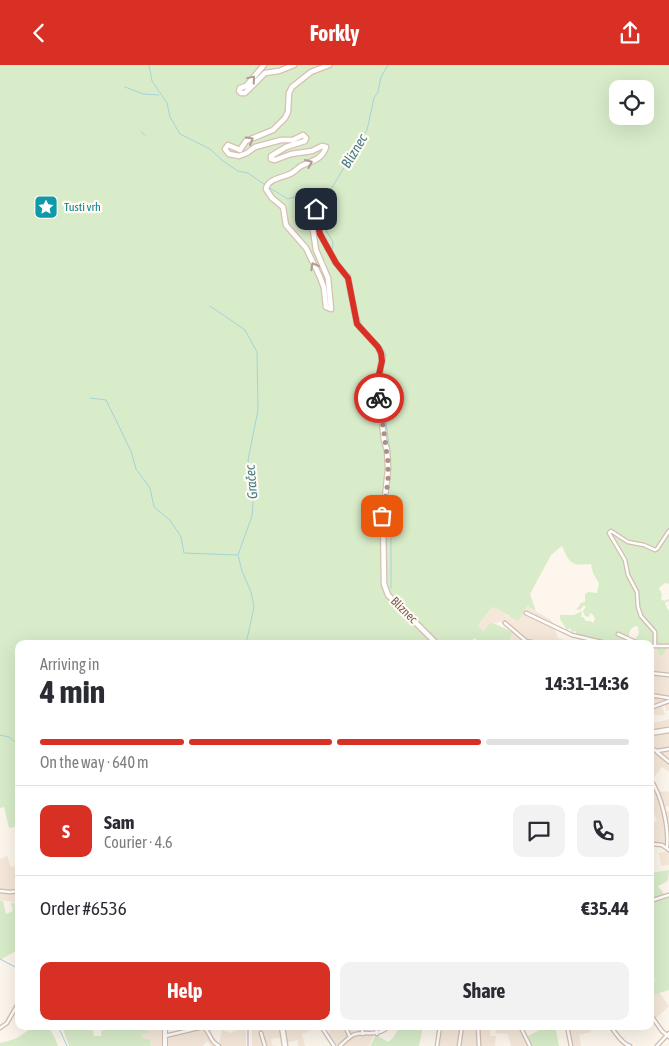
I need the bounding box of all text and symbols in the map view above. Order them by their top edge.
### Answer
icon: back [25,19,53,47]
icon: share [616,19,644,47]
text: Forkly [310,20,359,46]
one-way arrow [246,76,254,85]
map controls [609,80,654,125]
button: locate [609,80,654,125]
water label: Bliznec [338,130,371,171]
one-way arrow [245,137,254,147]
one-way arrow [304,158,313,169]
pin [295,188,337,230]
place icon: Tusti vrh [33,194,59,220]
icon: home [302,195,330,223]
place label: Tusti vrh [64,200,101,214]
one-way arrow [310,263,320,272]
courier [354,373,404,423]
icon: bike [365,384,393,412]
water label: Gračec [241,464,260,500]
pin [361,495,403,537]
icon: bag [368,502,396,530]
street label: Bliznec [388,594,421,627]
text: Arriving in [40,655,100,673]
text: 14:31–14:36 [545,672,629,694]
text: 4 min [40,673,105,710]
text: On the way · 640 m [40,753,149,771]
button: chat [513,805,565,857]
button: phone [577,805,629,857]
text: Sam [104,811,135,833]
text: S [62,820,70,842]
text: Courier · 4.6 [104,833,173,851]
text: Order #6536 [40,897,127,919]
text: €35.44 [581,897,629,919]
button: Help [40,962,330,1020]
button: Share [340,962,629,1020]

